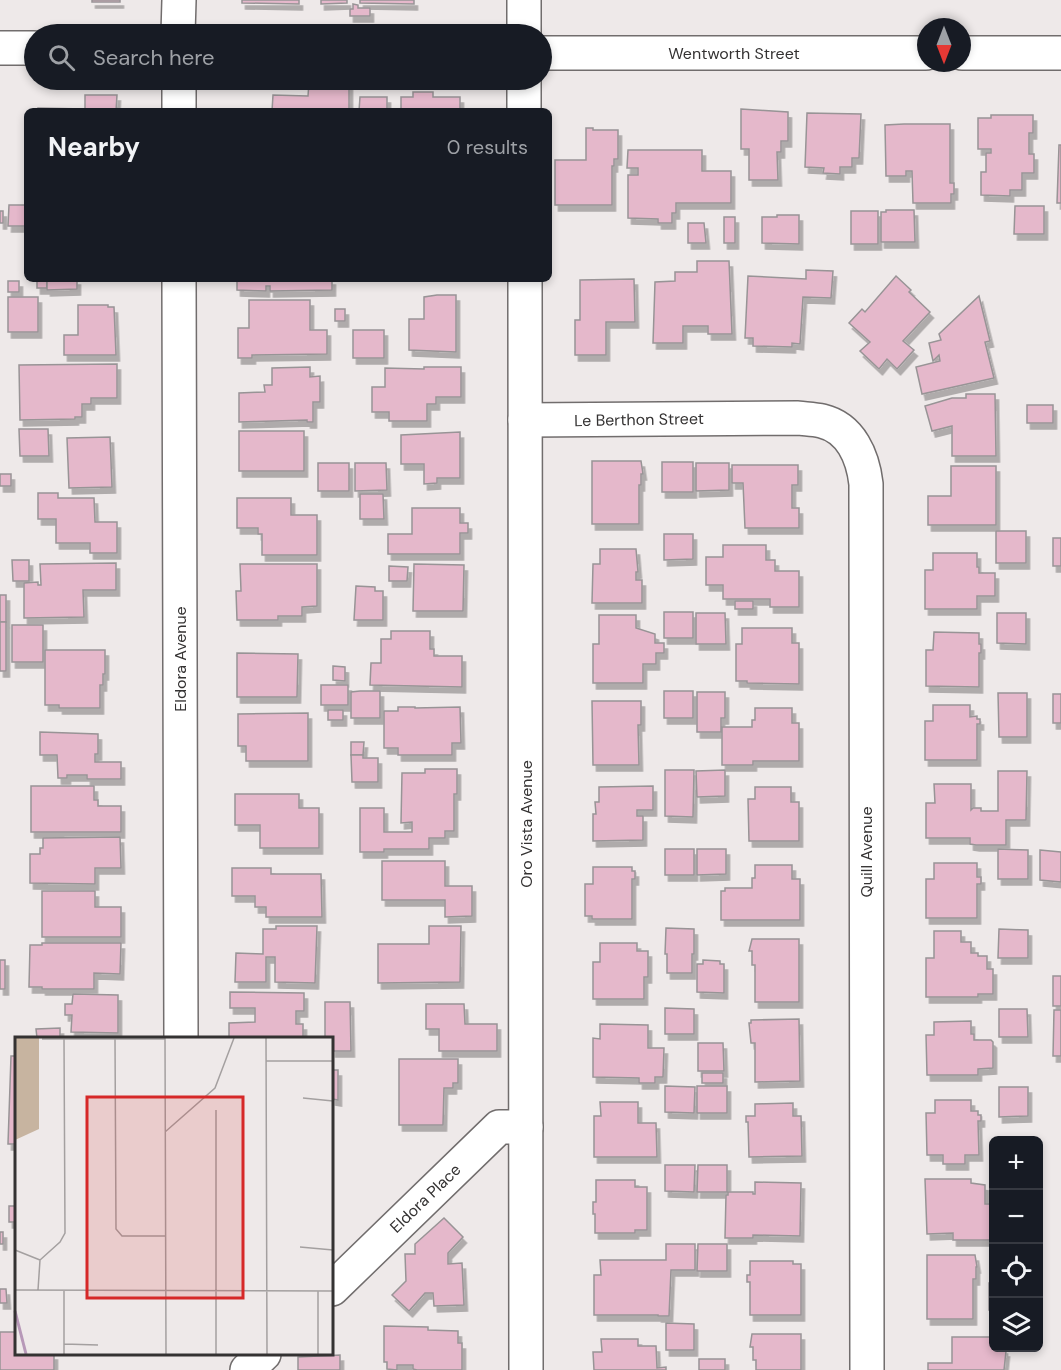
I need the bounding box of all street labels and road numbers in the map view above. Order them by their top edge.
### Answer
street label: Wentworth Street [668,43,800,64]
street label: Le Berthon Street [574,408,704,431]
street label: Eldora Avenue [170,606,191,712]
street label: Oro Vista Avenue [516,760,537,888]
street label: Quill Avenue [856,806,877,898]
street label: Eldora Place [385,1159,465,1237]

